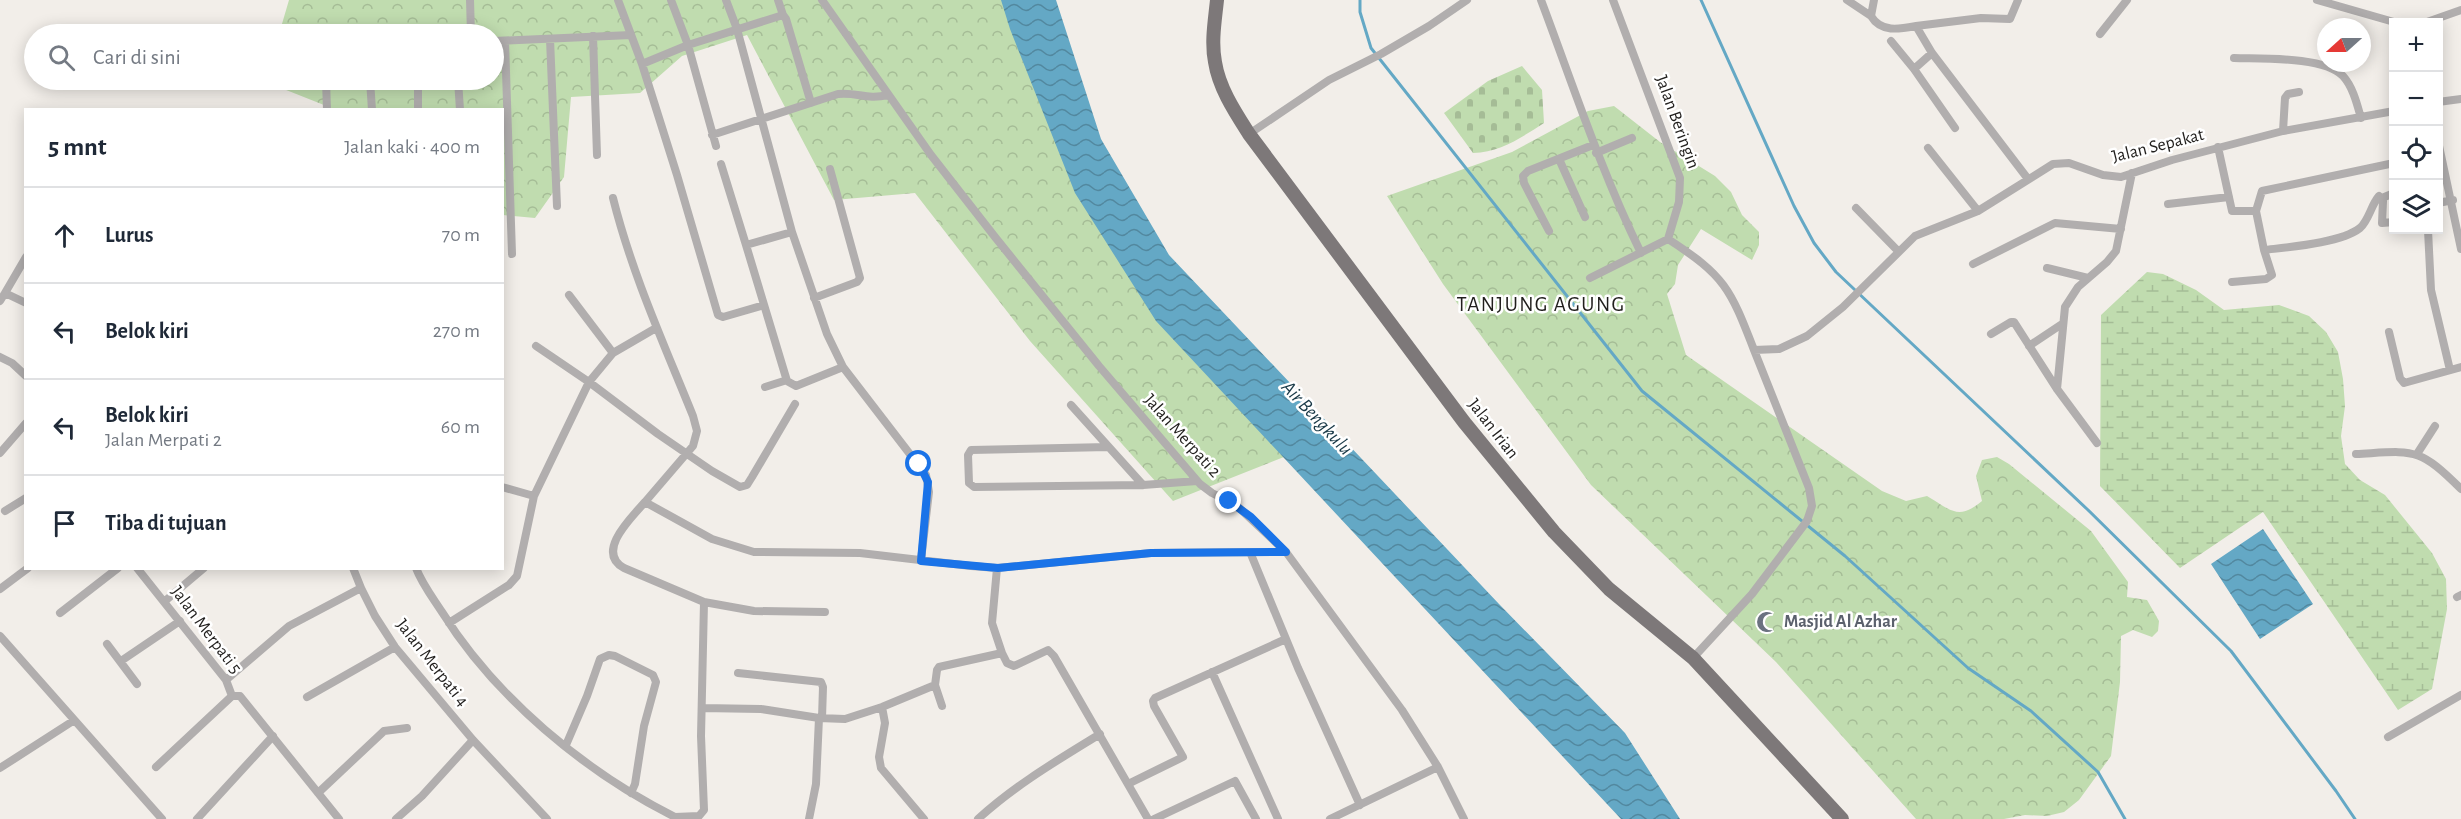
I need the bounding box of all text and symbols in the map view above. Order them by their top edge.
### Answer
north arrow [2317,18,2371,72]
map controls [2389,18,2443,234]
button: + [2389,18,2443,72]
search box [24,24,504,90]
icon: search [45,41,78,74]
text: Cari di sini [93,46,181,68]
button: − [2389,72,2443,126]
street label: Jalan Beringin [1652,73,1702,171]
street label: Jalan Sepakat [2110,126,2206,166]
button: locate [2389,126,2443,180]
text: 5 mnt [48,134,107,160]
text: Jalan kaki · 400 m [344,137,480,157]
button: layers [2389,180,2443,234]
icon: ahead [48,219,81,252]
text: Lurus [105,224,154,246]
text: 70 m [442,225,480,245]
district label: TANJUNG AGUNG [1457,294,1626,315]
icon: left [48,315,81,348]
text: Belok kiri [105,320,189,342]
text: 270 m [433,321,480,341]
water label: Air Bengkulu [1277,376,1356,459]
street label: Jalan Merpati 2 [1140,391,1224,481]
street label: Jalan Irian [1464,396,1522,462]
text: Belok kiri [105,404,189,426]
icon: left [48,411,81,444]
text: 60 m [441,417,480,437]
text: Jalan Merpati 2 [105,430,222,450]
route start [905,450,931,476]
route end [1215,487,1241,513]
icon: arrive [48,507,81,540]
text: Tiba di tujuan [105,512,227,534]
street label: Jalan Merpati 5 [167,583,245,677]
mosque icon: Masjid Al Azhar [1755,610,1779,634]
place label: Masjid Al Azhar [1784,613,1898,631]
street label: Jalan Merpati 4 [392,616,472,710]

